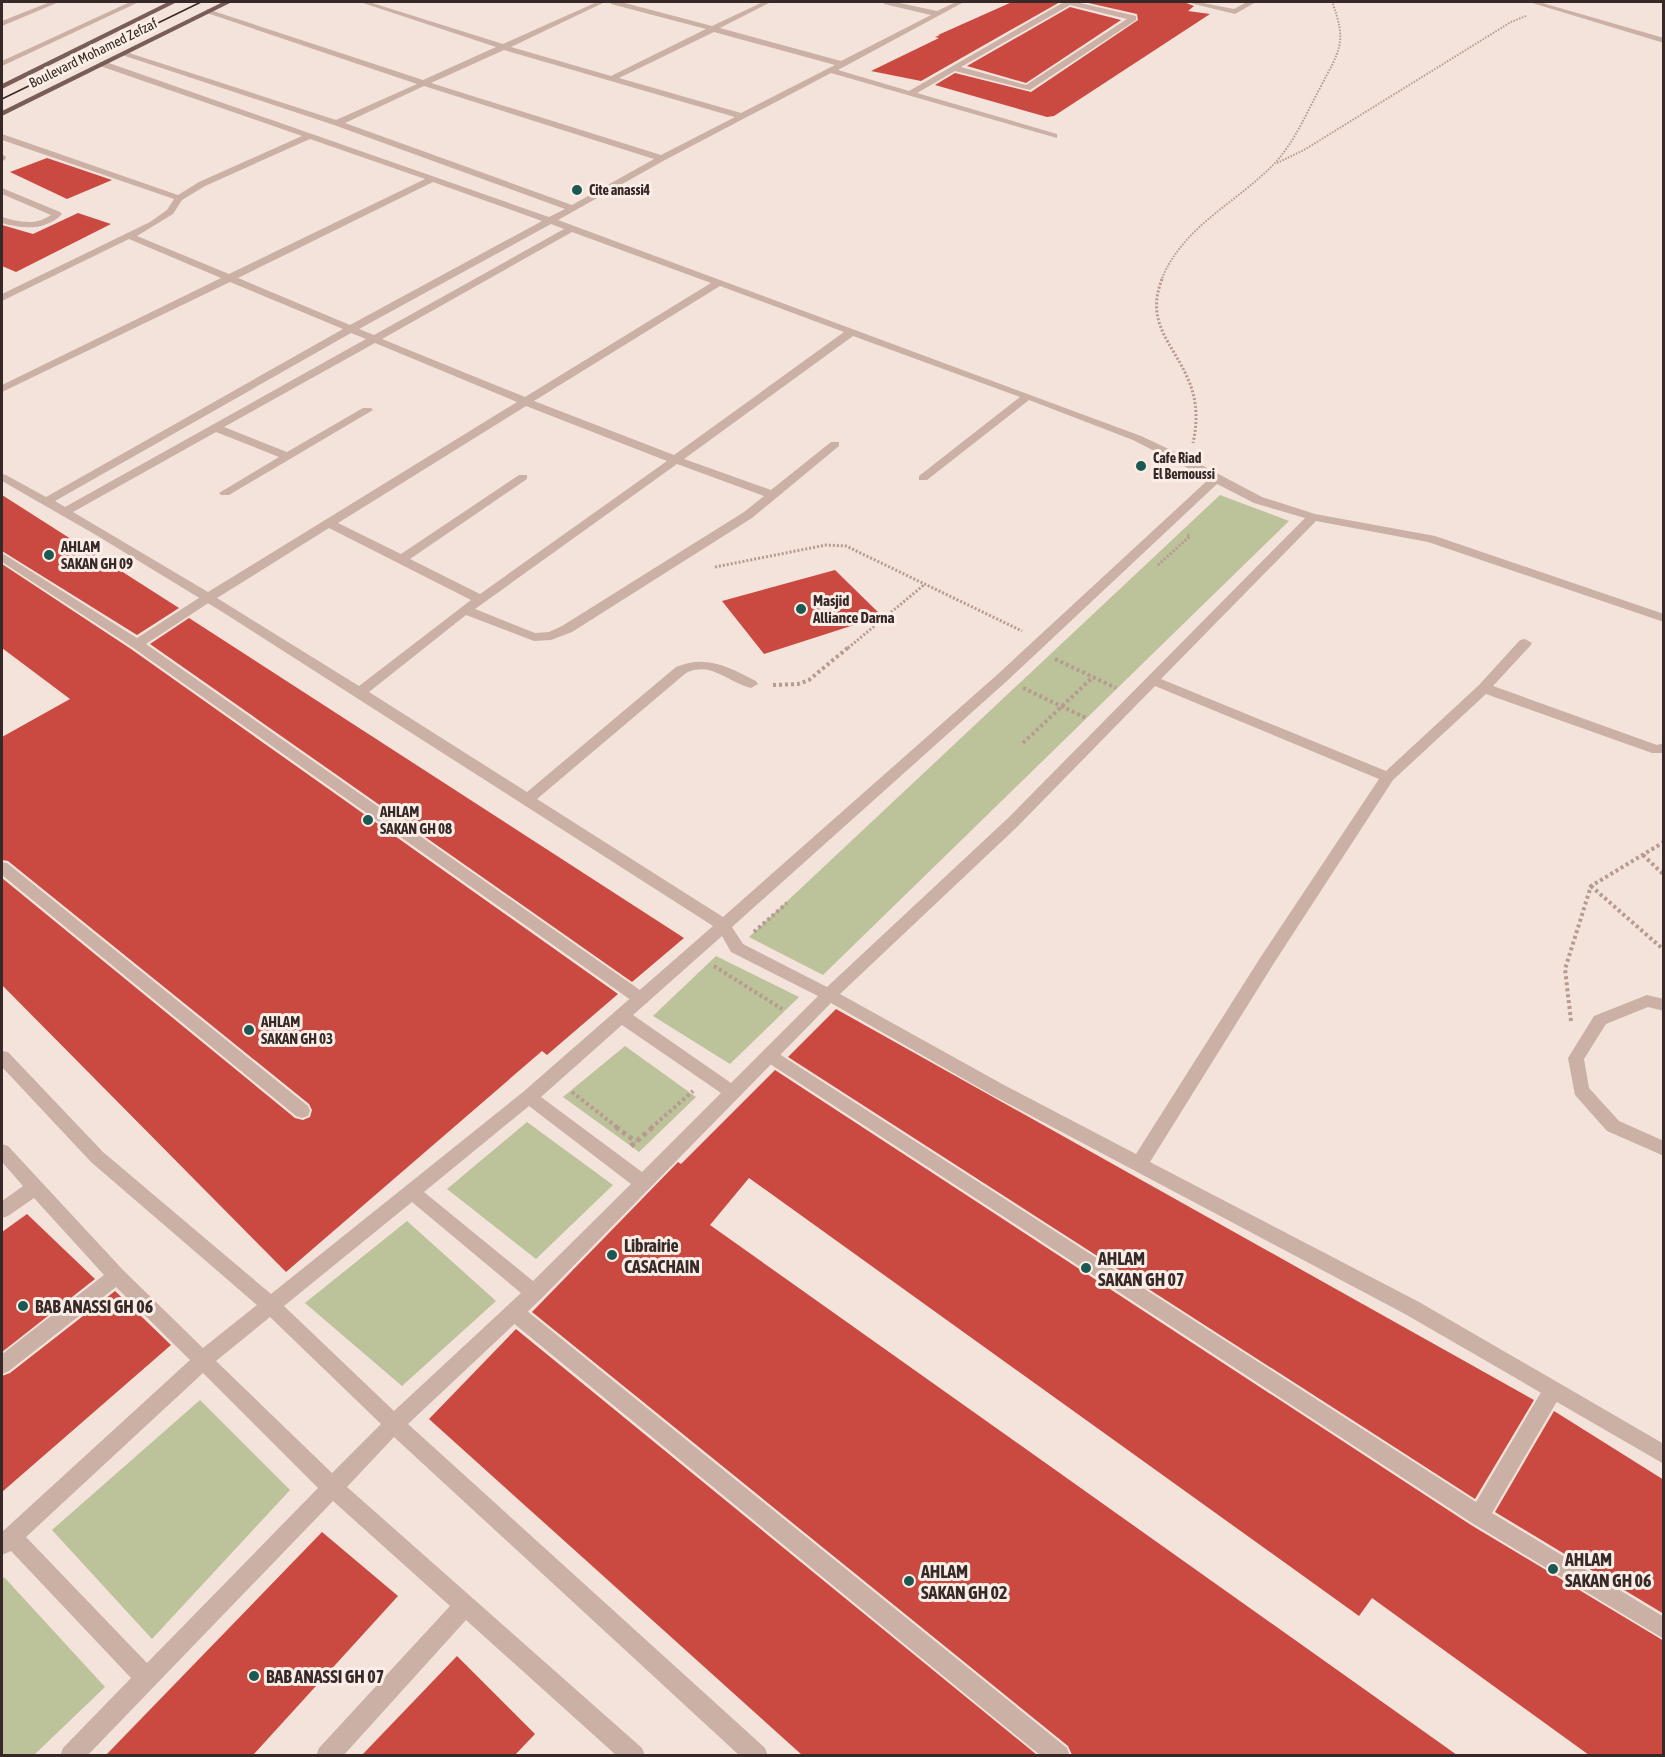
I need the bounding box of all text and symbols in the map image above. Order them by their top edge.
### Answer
street label: Boulevard Mohamed Zefzaf [26,15,160,91]
place label: Cite anassi4 [589,182,651,198]
marker: Cite anassi4 [570,183,584,197]
place label: Cafe Riad El Bernoussi [1153,450,1215,482]
marker: Cafe Riad El Bernoussi [1134,459,1148,473]
place label: AHLAM SAKAN GH 09 [60,538,133,572]
marker: AHLAM SAKAN GH 09 [42,548,56,562]
place label: Masjid Alliance Darna [812,592,894,626]
marker: Masjid Alliance Darna [794,602,808,616]
place label: AHLAM SAKAN GH 08 [379,803,452,837]
marker: AHLAM SAKAN GH 08 [361,813,375,827]
place label: AHLAM SAKAN GH 03 [260,1013,333,1047]
marker: AHLAM SAKAN GH 03 [242,1023,256,1037]
place label: Librairie CASACHAIN [624,1235,700,1277]
marker: Librairie CASACHAIN [605,1248,619,1262]
place label: AHLAM SAKAN GH 07 [1097,1248,1185,1290]
marker: AHLAM SAKAN GH 07 [1079,1261,1093,1275]
place label: BAB ANASSI GH 06 [35,1296,153,1317]
marker: BAB ANASSI GH 06 [16,1299,30,1313]
place label: AHLAM SAKAN GH 06 [1564,1549,1652,1591]
place label: AHLAM SAKAN GH 02 [920,1561,1008,1603]
marker: AHLAM SAKAN GH 06 [1546,1562,1560,1576]
marker: AHLAM SAKAN GH 02 [902,1574,916,1588]
place label: BAB ANASSI GH 07 [266,1666,384,1687]
marker: BAB ANASSI GH 07 [247,1669,261,1683]

